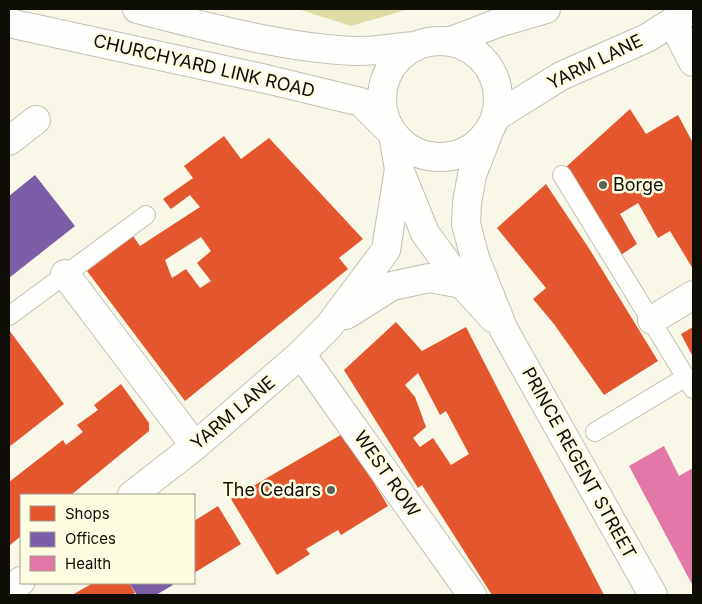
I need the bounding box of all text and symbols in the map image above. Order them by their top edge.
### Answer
street label: YARM LANE [544,29,646,94]
street label: CHURCHYARD LINK ROAD [91,30,317,101]
place label: Borge [613,174,664,195]
marker: Borge [597,179,609,191]
street label: PRINCE REGENT STREET [518,363,641,562]
street label: YARM LANE [186,371,279,454]
street label: WEST ROW [350,427,425,521]
place label: The Cedars [222,479,321,500]
marker: The Cedars [325,484,337,496]
legend [20,494,195,584]
text: Shops [65,504,110,523]
text: Offices [65,529,116,548]
text: Health [65,554,111,573]

